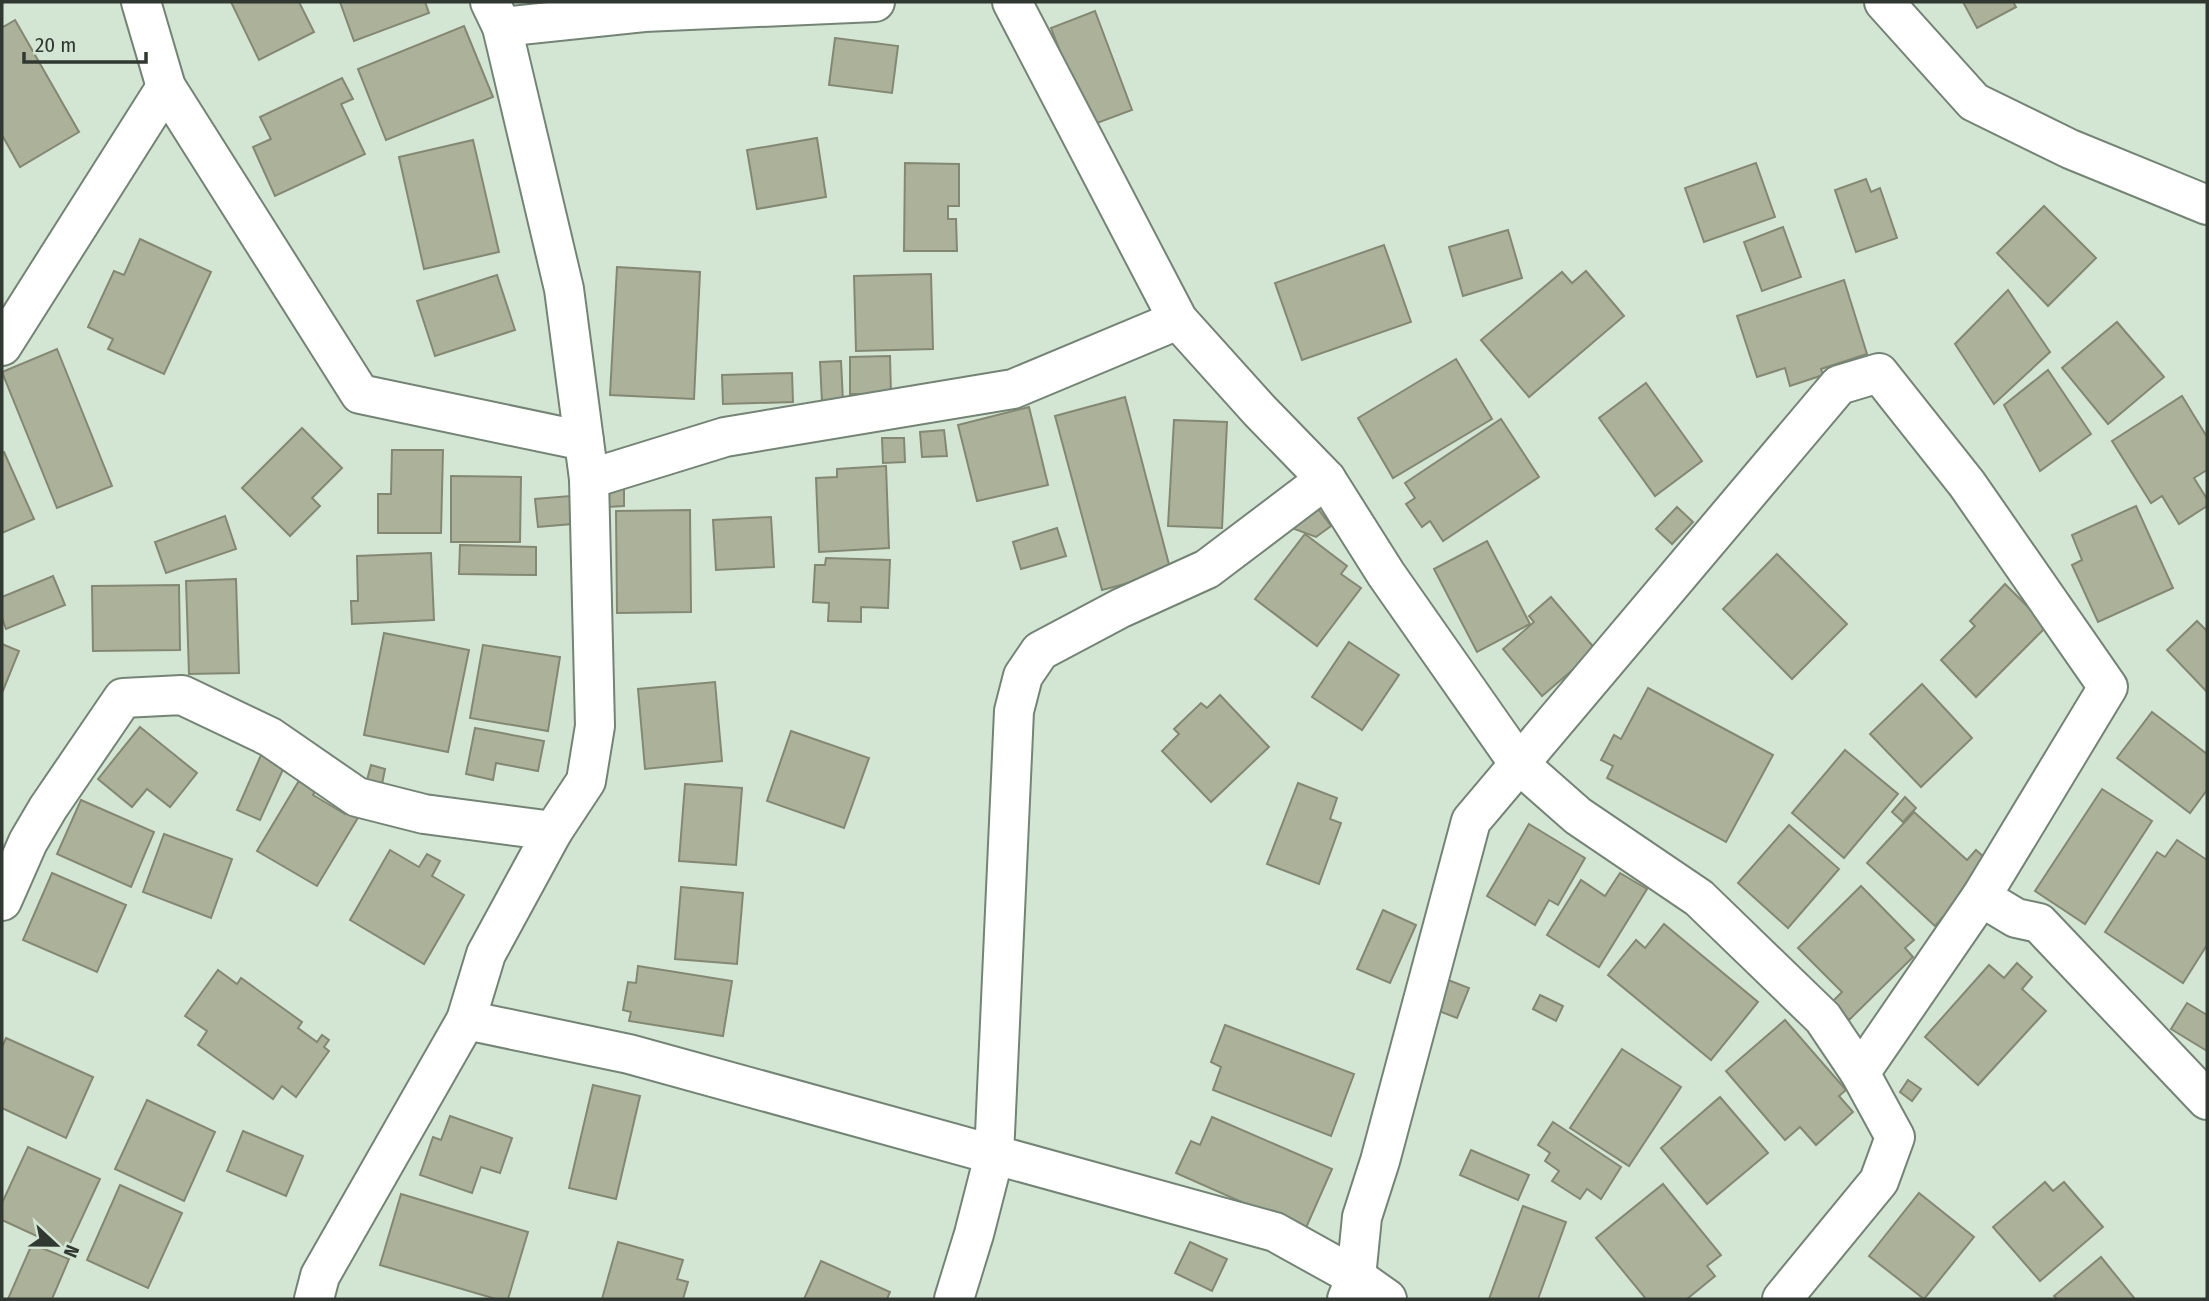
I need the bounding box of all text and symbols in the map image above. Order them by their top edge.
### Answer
scale bar [24,21,147,65]
text: 20 m [35,32,76,58]
north arrow [21,1210,91,1280]
text: N [59,1242,84,1261]

